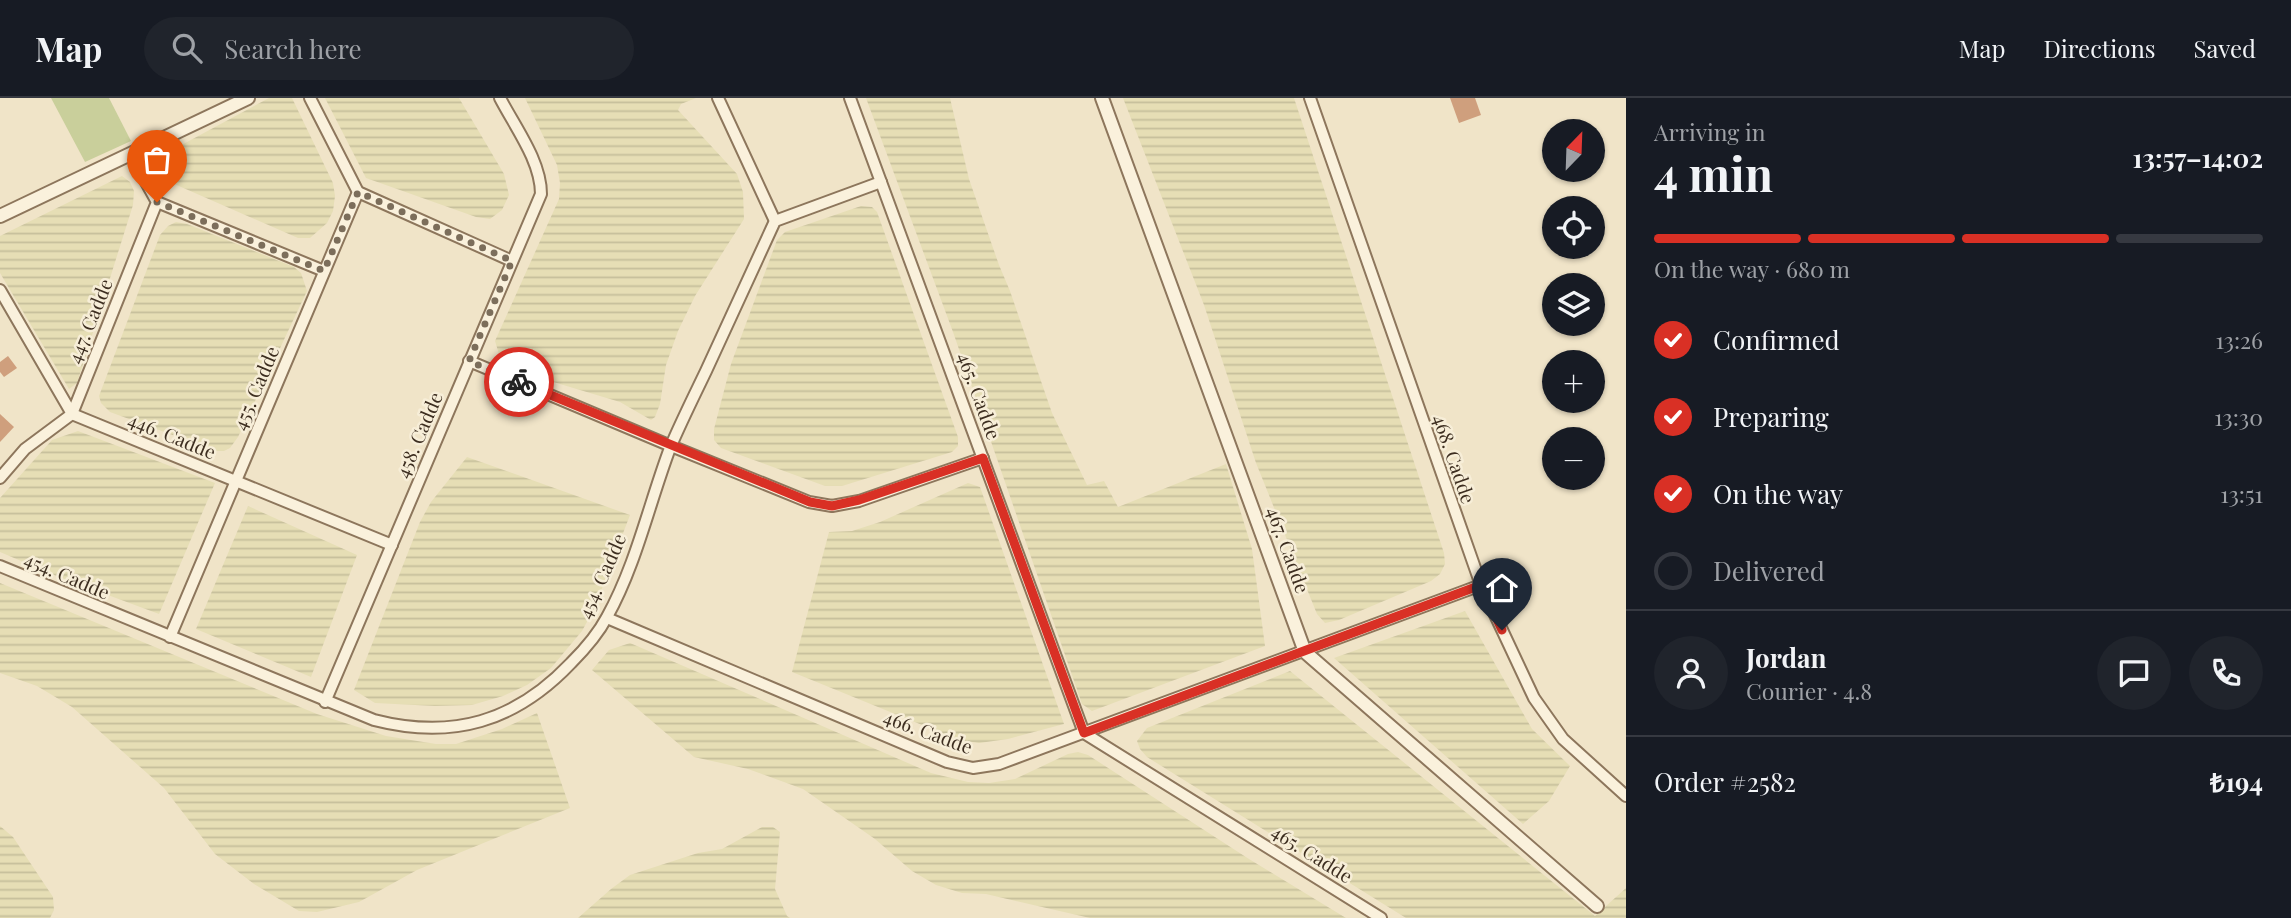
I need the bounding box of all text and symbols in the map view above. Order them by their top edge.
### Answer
search box [144,17,634,80]
text: Map [35,26,102,70]
icon: search [168,29,206,67]
text: Search here [224,31,362,66]
text: Map [1959,32,2005,64]
text: Directions [2043,32,2156,64]
text: Saved [2194,32,2256,64]
text: Arriving in [1654,116,1766,147]
north arrow [1542,119,1605,182]
map controls [1542,119,1605,490]
pin [127,130,187,202]
text: 13:57–14:02 [2133,140,2263,175]
icon: bag [138,141,176,179]
text: 4 min [1654,142,1773,204]
button: locate [1542,196,1605,259]
text: On the way · 680 m [1654,253,1850,284]
button: layers [1542,273,1605,336]
street label: 447. Cadde [60,274,118,367]
icon: check [1654,321,1692,359]
text: Confirmed [1713,322,1840,357]
text: 13:26 [2215,324,2263,355]
street label: 455. Cadde [226,342,284,434]
courier [484,347,554,417]
street label: 465. Cadde [952,349,1008,443]
button: + [1542,350,1605,413]
icon: bike [500,363,538,401]
street label: 458. Cadde [388,388,448,482]
icon: check [1654,398,1692,436]
text: Preparing [1713,399,1829,434]
text: 13:30 [2214,401,2263,432]
street label: 446. Cadde [125,406,220,464]
street label: 468. Cadde [1428,411,1482,507]
button: − [1542,427,1605,490]
icon: check [1654,475,1692,513]
text: On the way [1713,476,1843,511]
text: 13:51 [2220,478,2263,509]
street label: 467. Cadde [1261,503,1317,596]
street label: 454. Cadde [571,529,631,622]
street label: 454. Cadde [21,545,114,605]
text: Delivered [1713,553,1825,588]
pin [1472,558,1532,630]
icon: home [1483,569,1521,607]
button: person [1654,636,1728,710]
button: chat [2097,636,2171,710]
button: phone [2189,636,2263,710]
text: Jordan [1746,640,1826,675]
text: Courier · 4.8 [1746,675,1872,706]
street label: 466. Cadde [880,703,976,759]
text: Order #2582 [1654,764,1796,799]
text: ₺194 [2210,764,2263,799]
street label: 465. Cadde [1267,818,1358,888]

